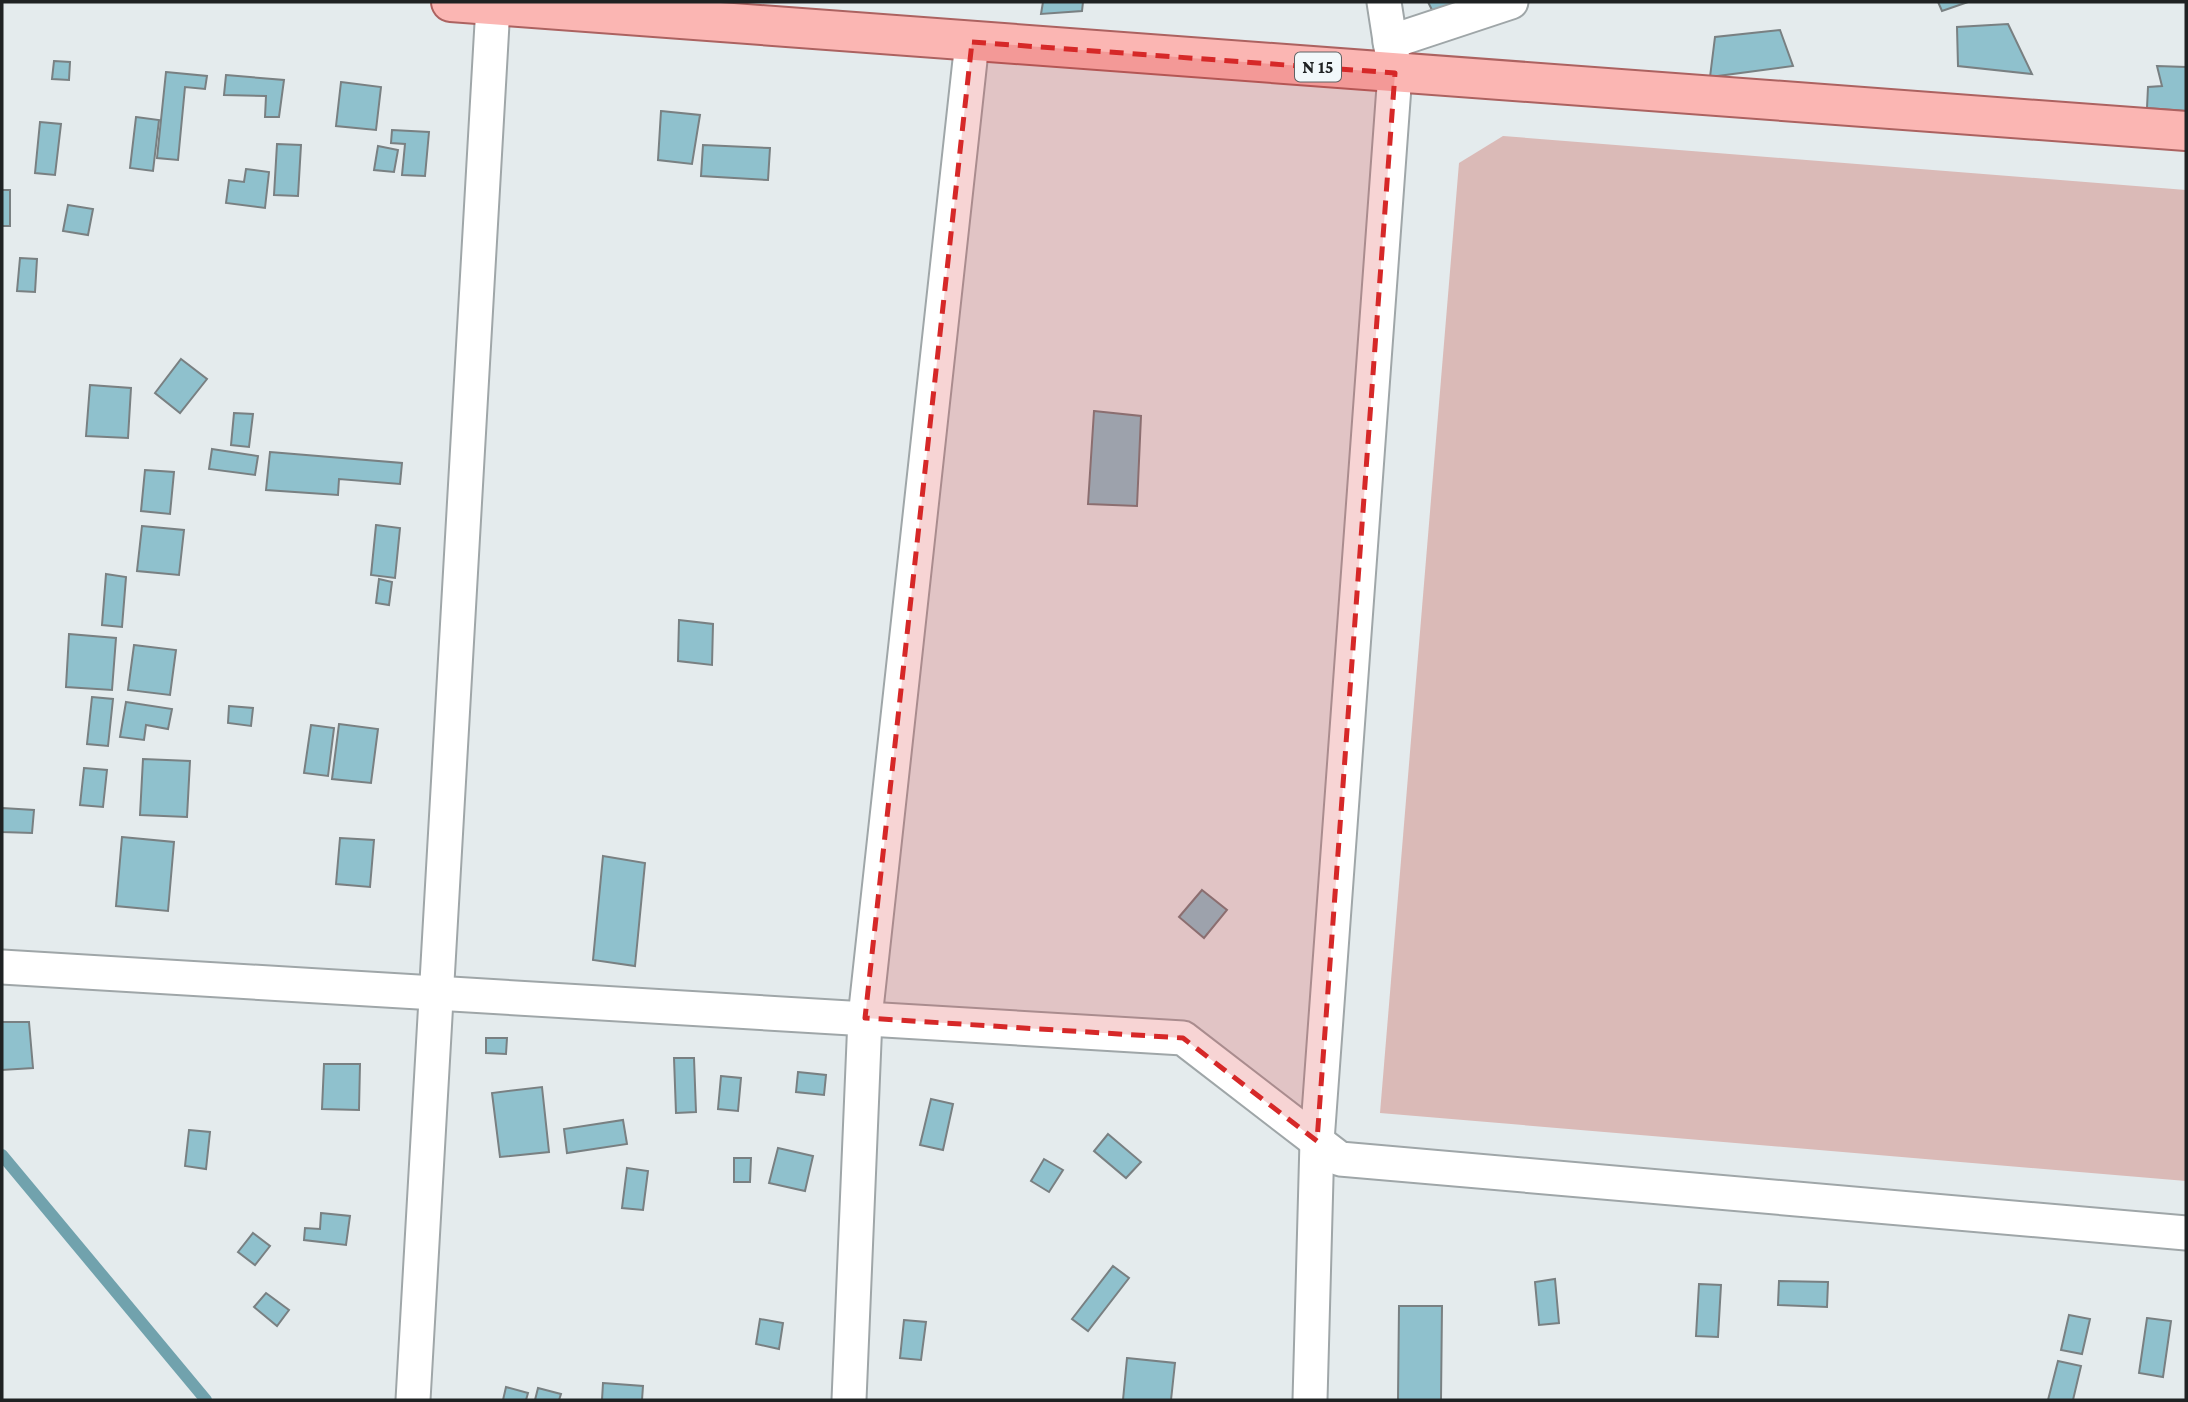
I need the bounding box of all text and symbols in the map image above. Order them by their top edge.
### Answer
road number: N 15 [1295,52,1341,82]

